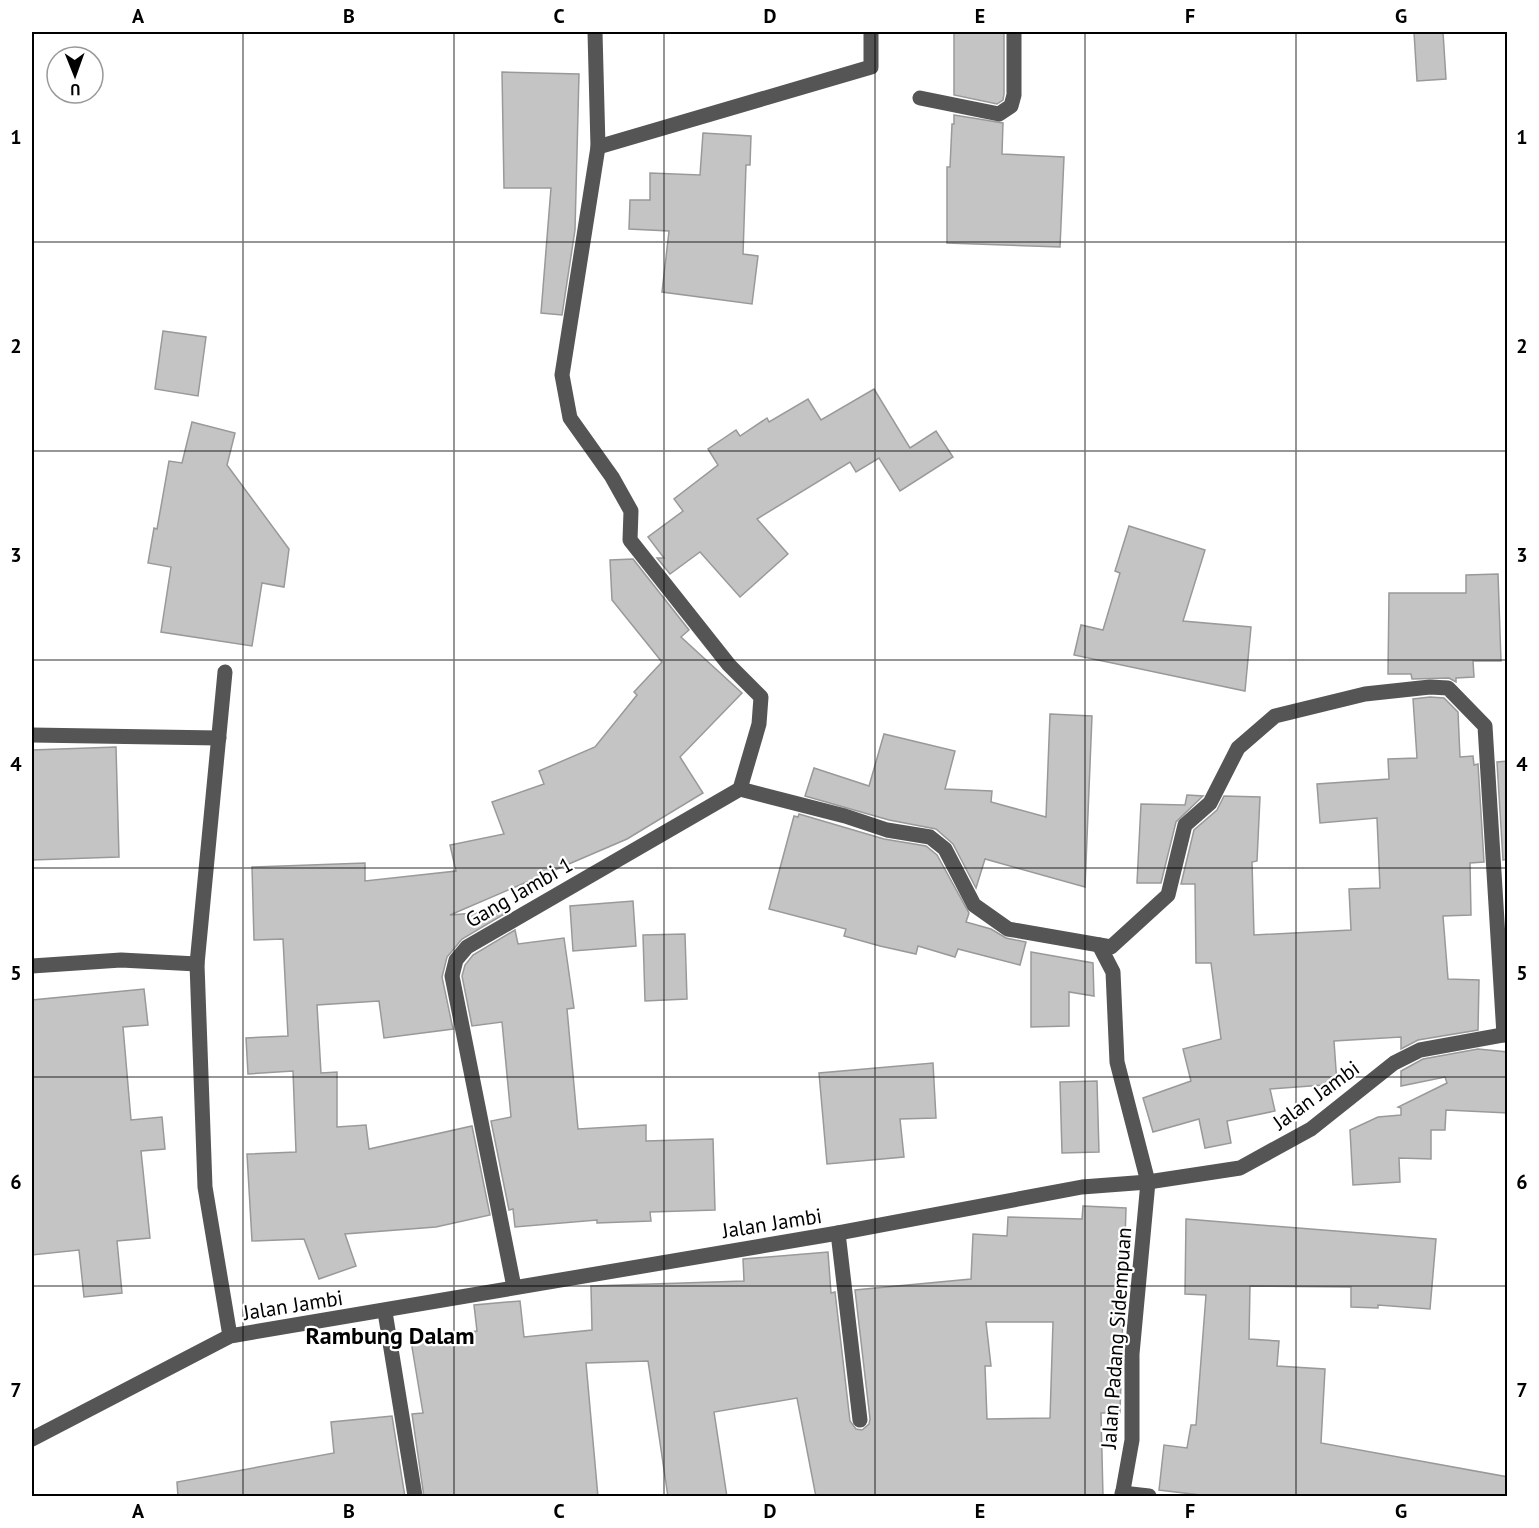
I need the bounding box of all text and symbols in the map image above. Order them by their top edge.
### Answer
text: A [132,3,145,29]
text: B [343,3,355,29]
text: C [553,3,565,29]
text: D [764,3,777,29]
text: E [975,3,985,29]
text: F [1185,3,1195,29]
text: G [1395,3,1407,29]
north arrow [45,45,105,105]
text: U [70,80,80,100]
text: 1 [10,124,22,150]
text: 1 [1516,124,1528,150]
text: 2 [10,333,22,359]
text: 2 [1516,333,1528,359]
text: 3 [10,542,22,568]
text: 3 [1516,542,1528,568]
text: 4 [10,751,22,777]
text: 4 [1516,751,1528,777]
street label: Gang Jambi 1 [461,850,577,934]
text: 5 [10,960,22,986]
text: 5 [1516,960,1528,986]
street label: Jalan Jambi [1267,1054,1365,1136]
text: 6 [10,1169,22,1195]
text: 6 [1516,1169,1528,1195]
street label: Jalan Jambi [719,1202,824,1244]
street label: Jalan Padang Sidempuan [1095,1226,1137,1451]
street label: Jalan Jambi [240,1284,345,1326]
district label: Rambung Dalam [305,1320,475,1351]
text: 7 [10,1377,22,1403]
text: 7 [1516,1377,1528,1403]
text: A [132,1498,145,1524]
text: B [343,1498,355,1524]
text: C [553,1498,565,1524]
text: D [764,1498,777,1524]
text: E [975,1498,985,1524]
text: F [1185,1498,1195,1524]
text: G [1395,1498,1407,1524]

